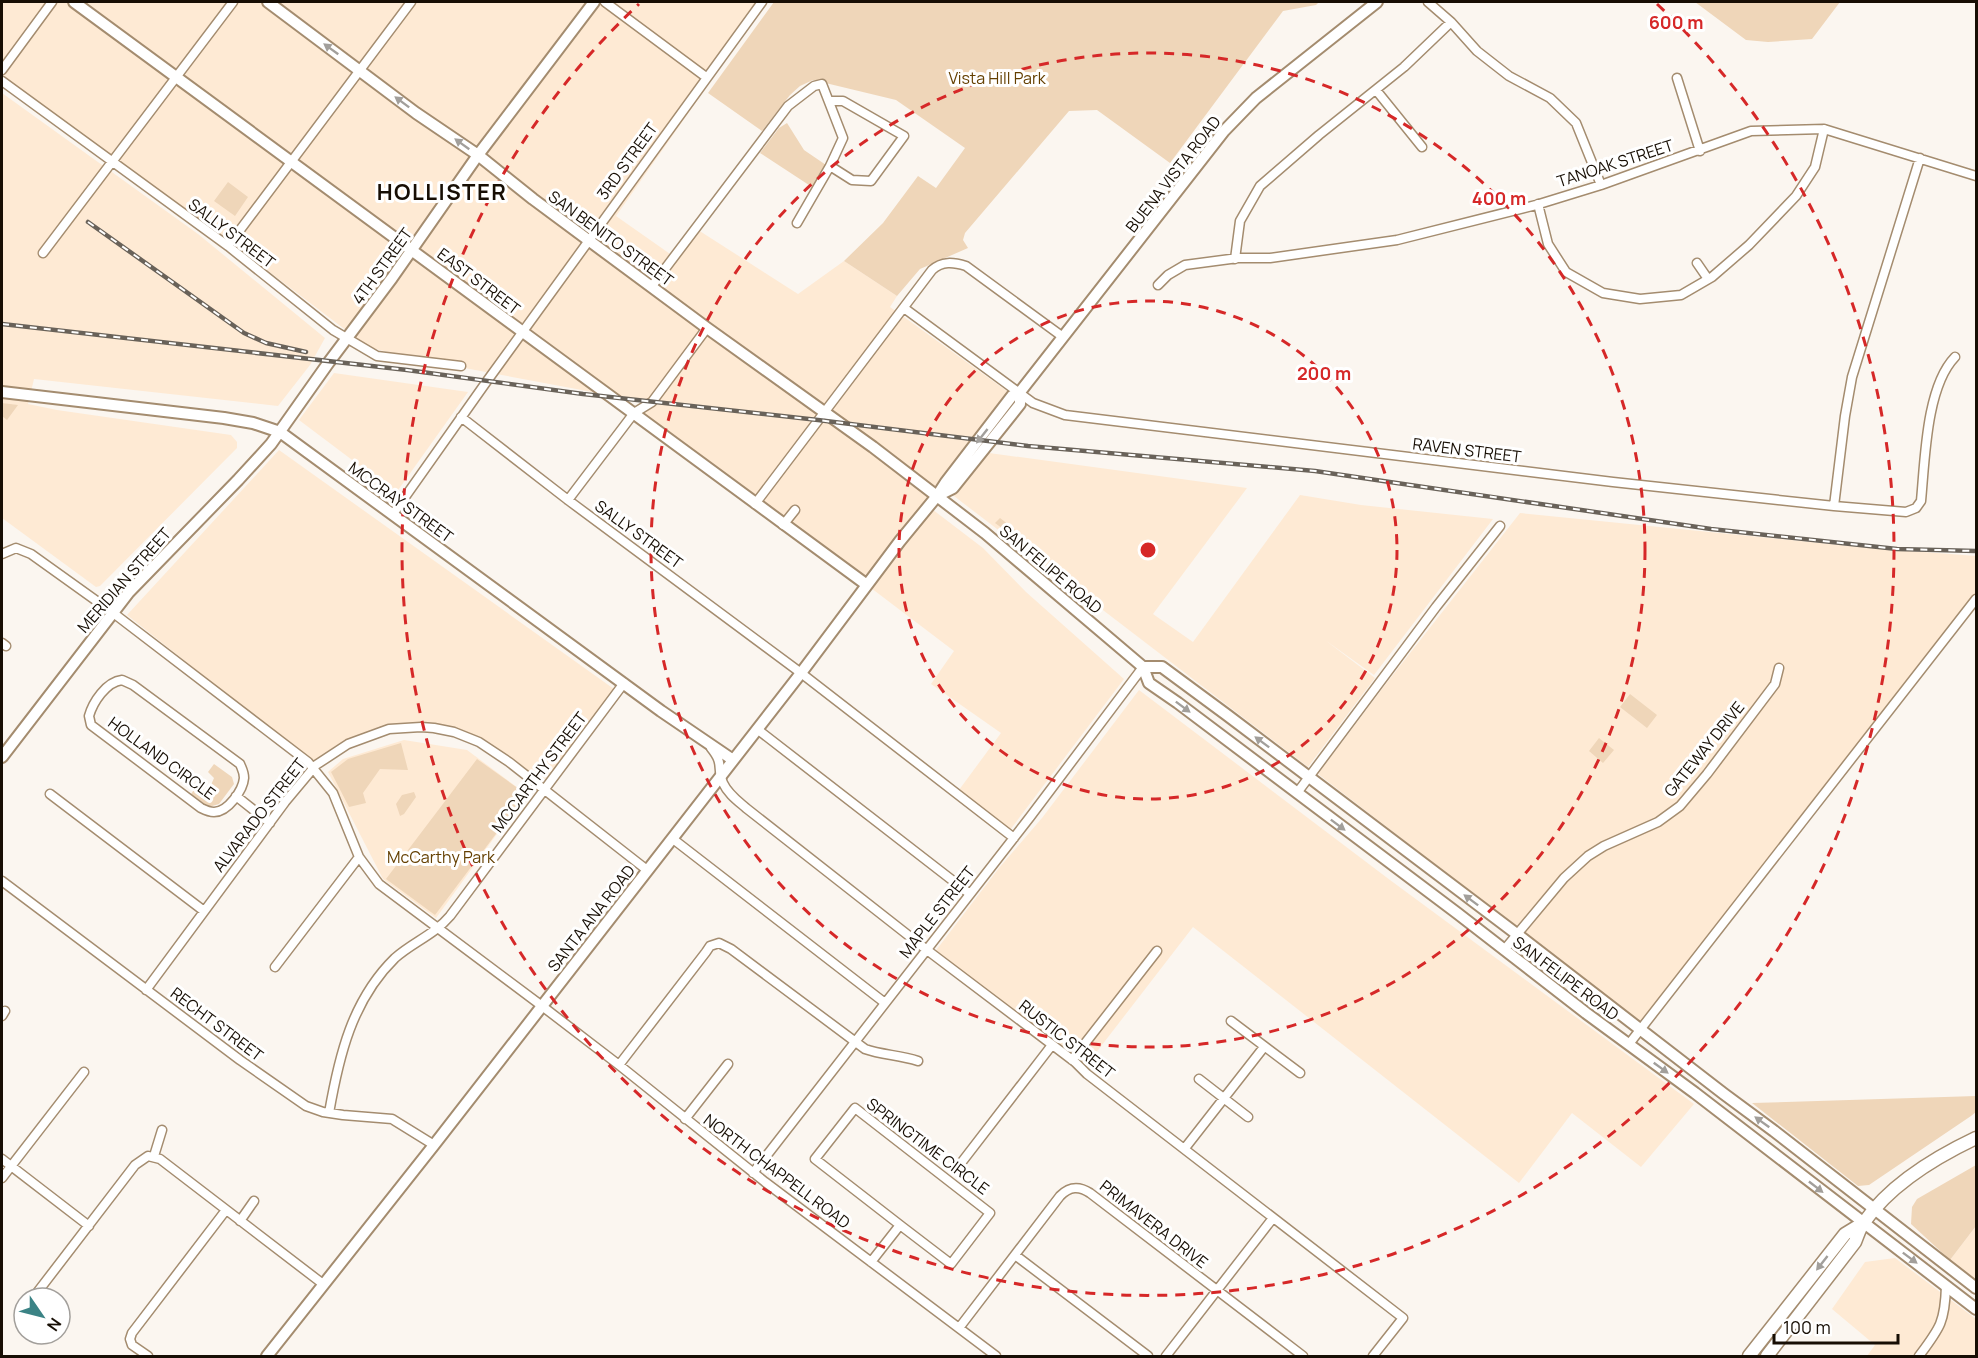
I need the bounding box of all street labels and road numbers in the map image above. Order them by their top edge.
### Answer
street label: BUENA VISTA ROAD [1120,111,1226,237]
street label: 3RD STREET [592,118,663,204]
street label: TANOAK STREET [1554,134,1677,192]
street label: SAN BENITO STREET [544,185,678,291]
street label: SALLY STREET [184,193,280,273]
street label: 4TH STREET [347,223,417,309]
street label: EAST STREET [433,243,525,320]
street label: RAVEN STREET [1411,432,1523,468]
street label: MCCRAY STREET [344,457,458,548]
street label: SALLY STREET [591,495,688,574]
street label: SAN FELIPE ROAD [995,520,1107,619]
street label: MERIDIAN STREET [72,522,176,637]
street label: GATEWAY DRIVE [1659,697,1749,801]
street label: MCCARTHY STREET [486,707,592,837]
street label: HOLLAND CIRCLE [104,712,220,804]
street label: ALVARADO STREET [208,753,311,876]
street label: SANTA ANA ROAD [542,860,640,976]
street label: MAPLE STREET [894,861,980,963]
street label: SAN FELIPE ROAD [1508,931,1624,1025]
street label: RECHT STREET [166,982,268,1066]
street label: RUSTIC STREET [1015,995,1120,1084]
street label: SPRINGTIME CIRCLE [862,1093,994,1199]
street label: NORTH CHAPPELL ROAD [699,1109,855,1234]
street label: PRIMAVERA DRIVE [1095,1175,1213,1273]

